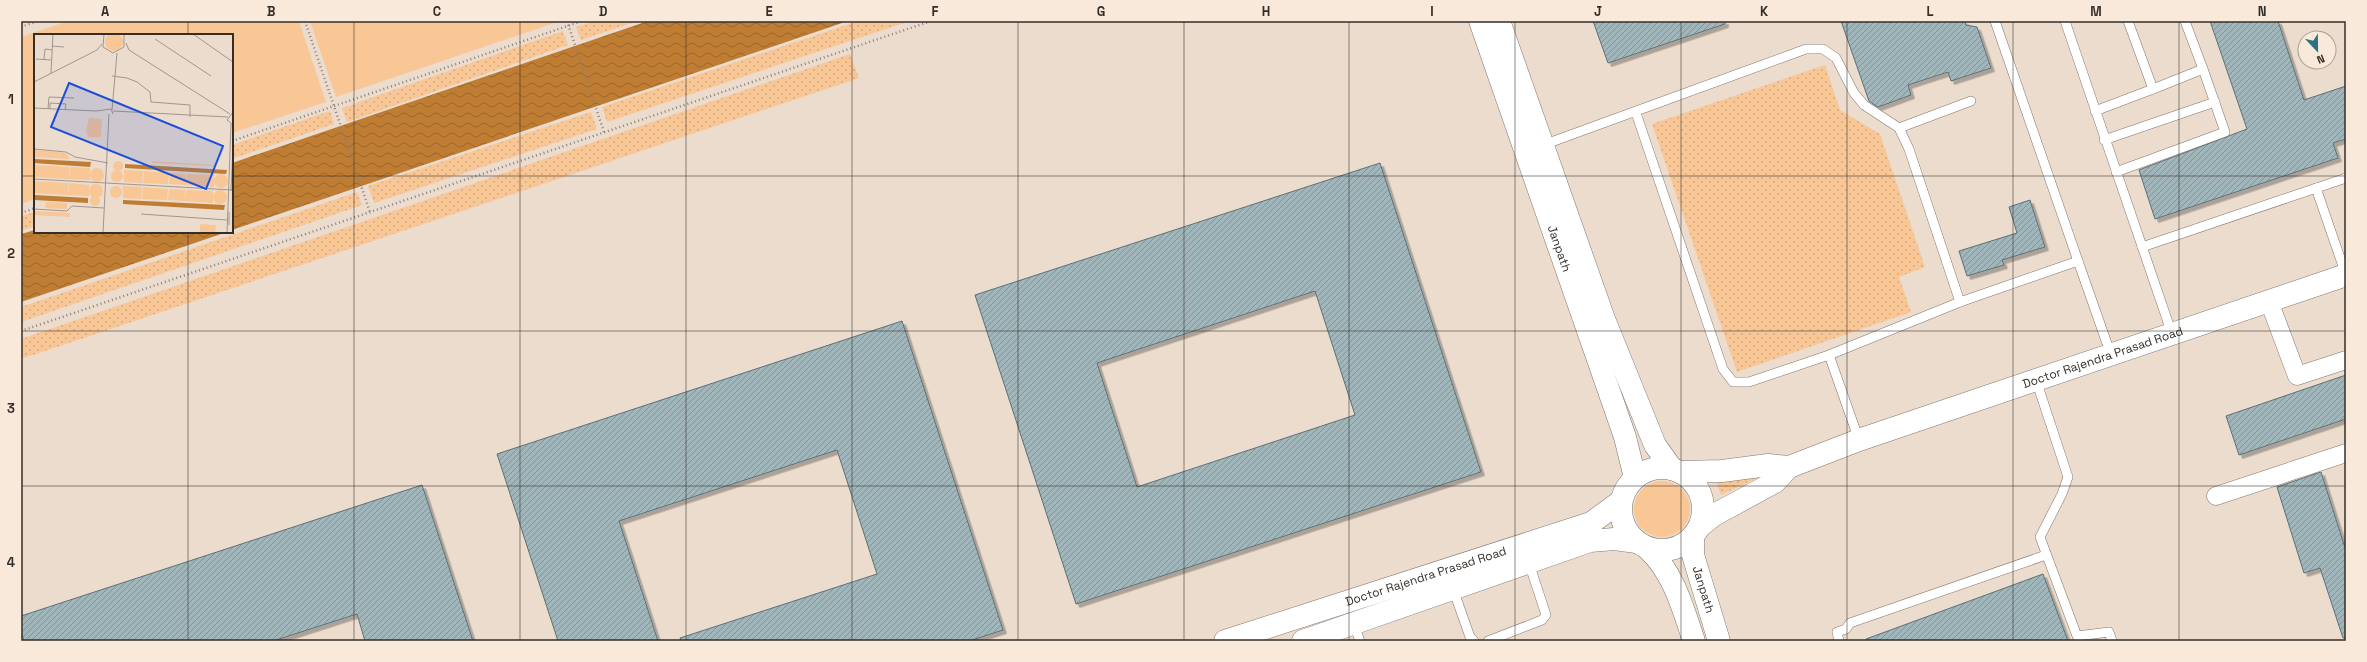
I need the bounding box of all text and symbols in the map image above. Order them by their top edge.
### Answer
text: A [101,3,110,20]
text: B [267,3,276,20]
text: C [433,3,441,20]
text: D [599,3,608,20]
text: E [765,3,773,20]
text: F [932,3,939,20]
text: G [1097,3,1105,20]
text: H [1262,3,1270,20]
text: I [1430,3,1434,20]
text: J [1594,3,1602,20]
text: K [1760,3,1769,20]
text: L [1926,3,1934,20]
text: M [2090,3,2102,20]
text: N [2258,3,2266,20]
north arrow [2297,30,2337,70]
inset map [34,34,233,233]
text: N [2315,51,2327,67]
text: 1 [8,91,14,108]
street label: Janpath [1544,223,1575,274]
text: 2 [7,245,15,262]
street label: Doctor Rajendra Prasad Road [2020,323,2185,392]
text: 3 [7,400,15,417]
street label: Doctor Rajendra Prasad Road [1343,543,1508,610]
text: 4 [7,554,15,571]
street label: Janpath [1689,564,1718,615]

